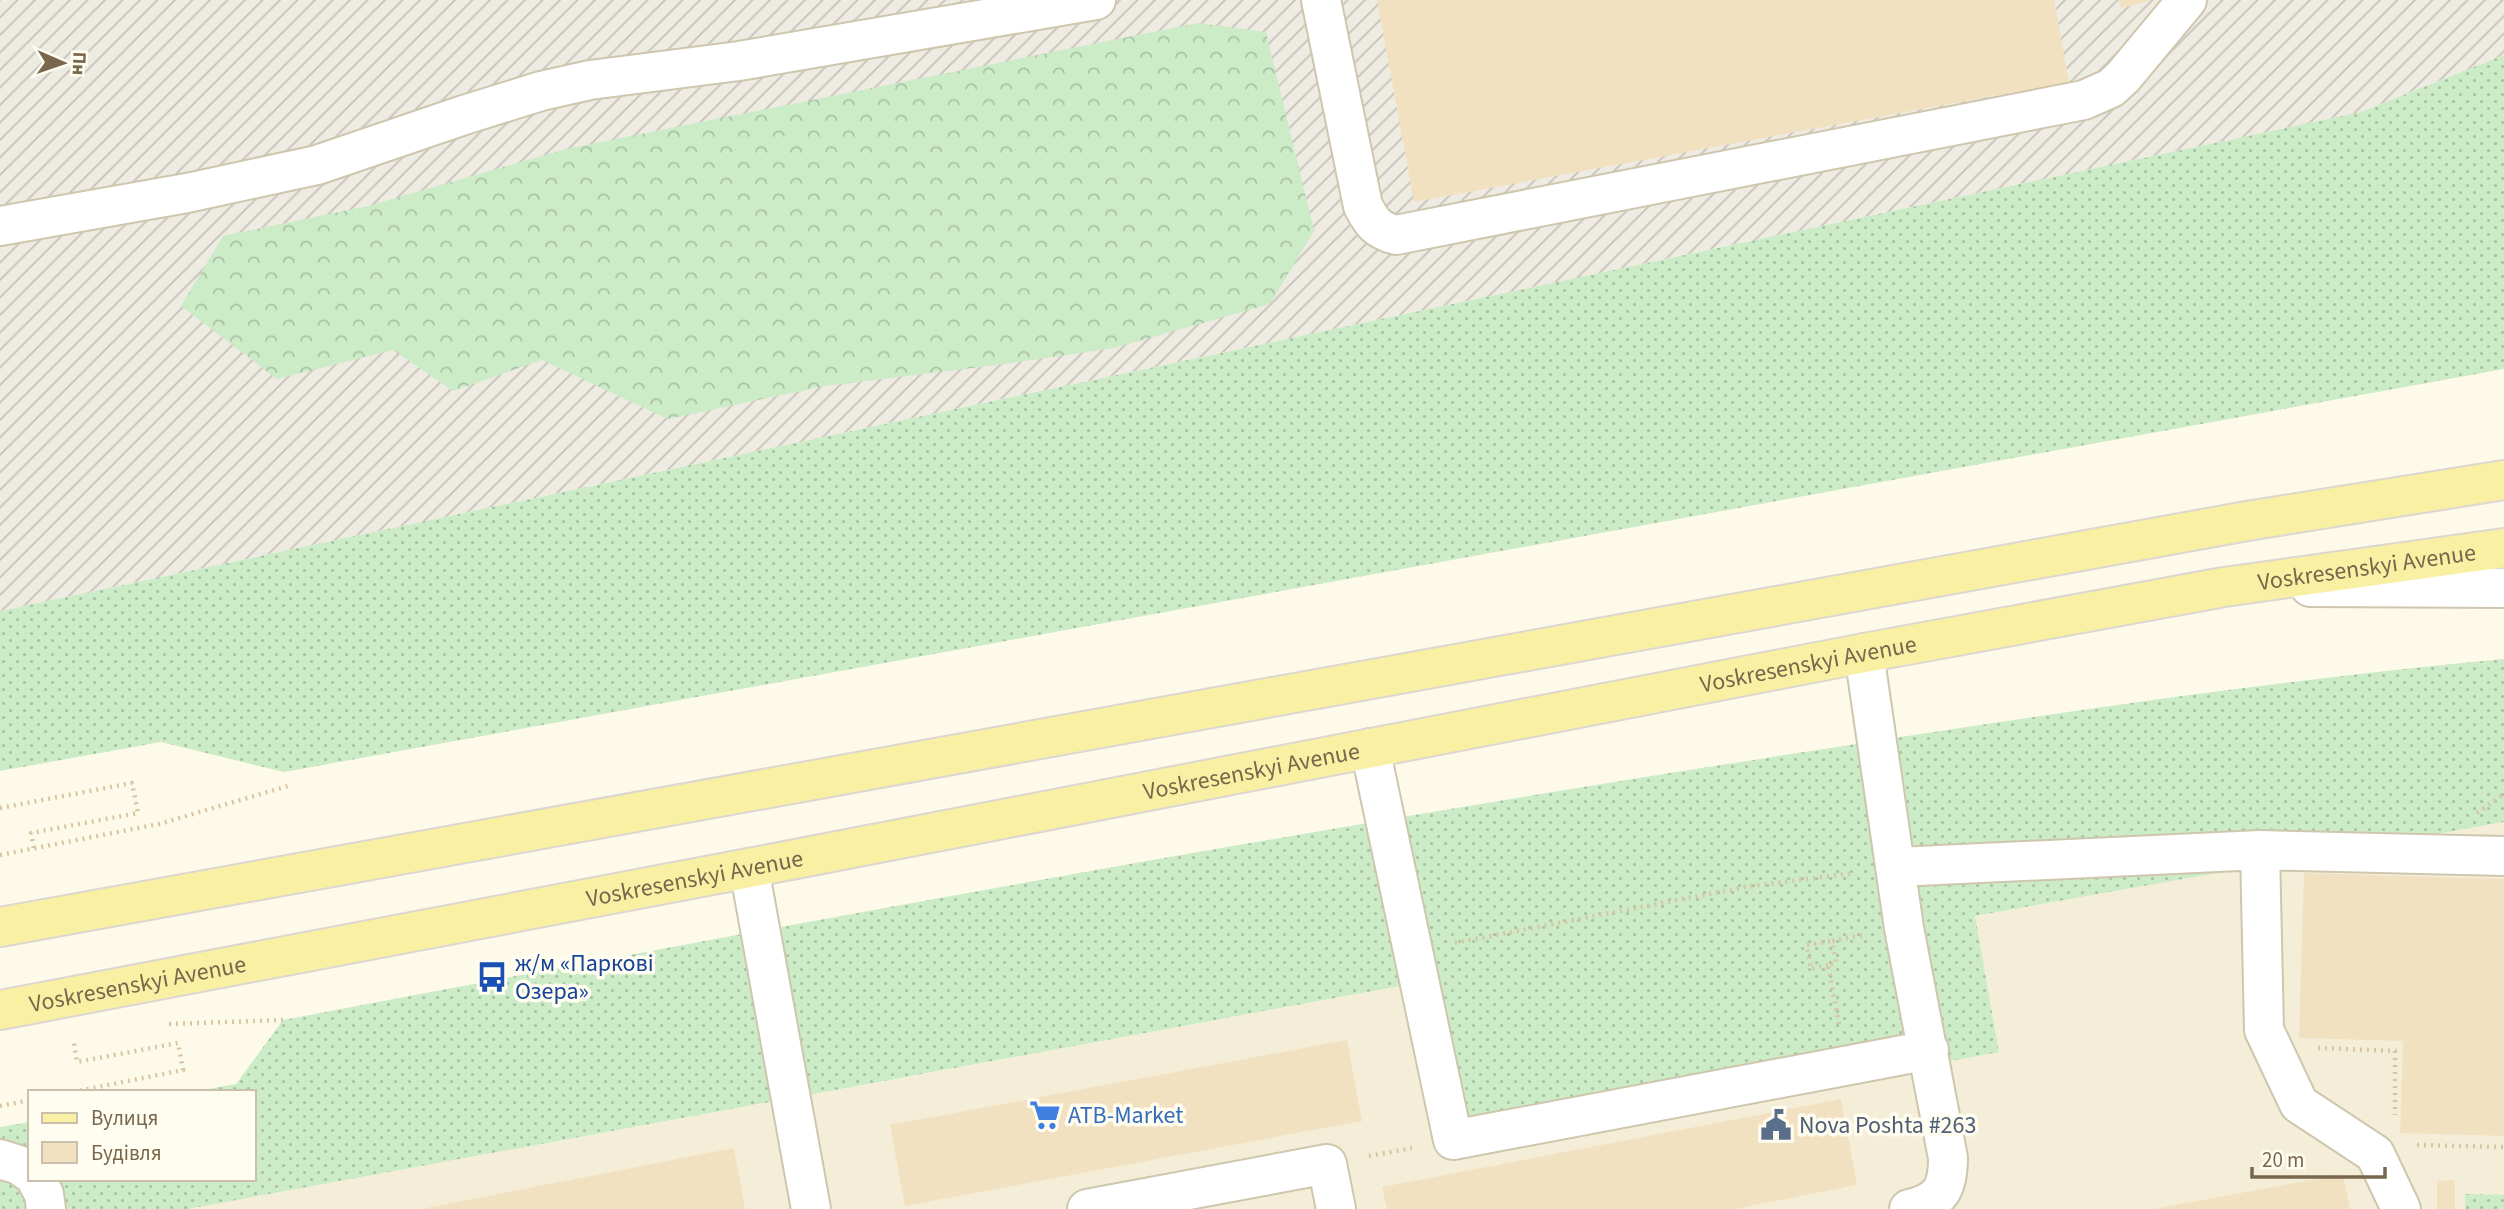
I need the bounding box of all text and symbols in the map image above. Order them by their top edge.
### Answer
north arrow [28,28,98,98]
text: Пн [65,51,92,76]
street label: Voskresenskyi Avenue [2255,535,2478,600]
street label: Voskresenskyi Avenue [1697,626,1919,702]
street label: Voskresenskyi Avenue [1140,733,1363,809]
street label: Voskresenskyi Avenue [583,840,806,916]
street label: Voskresenskyi Avenue [26,946,249,1022]
place label: ж/м «Паркові Озера» [515,946,654,1009]
bus stop icon: ж/м «Паркові Озера» [475,960,509,994]
legend [28,1090,256,1181]
supermarket icon: ATB-Market [1028,1098,1062,1132]
place label: ATB-Market [1068,1098,1183,1133]
text: Вулиця [91,1103,158,1133]
public building icon: Nova Poshta #263 [1759,1108,1793,1142]
place label: Nova Poshta #263 [1799,1108,1976,1143]
scale bar [2252,1136,2385,1180]
text: Будівля [91,1138,162,1168]
text: 20 m [2262,1145,2304,1175]

